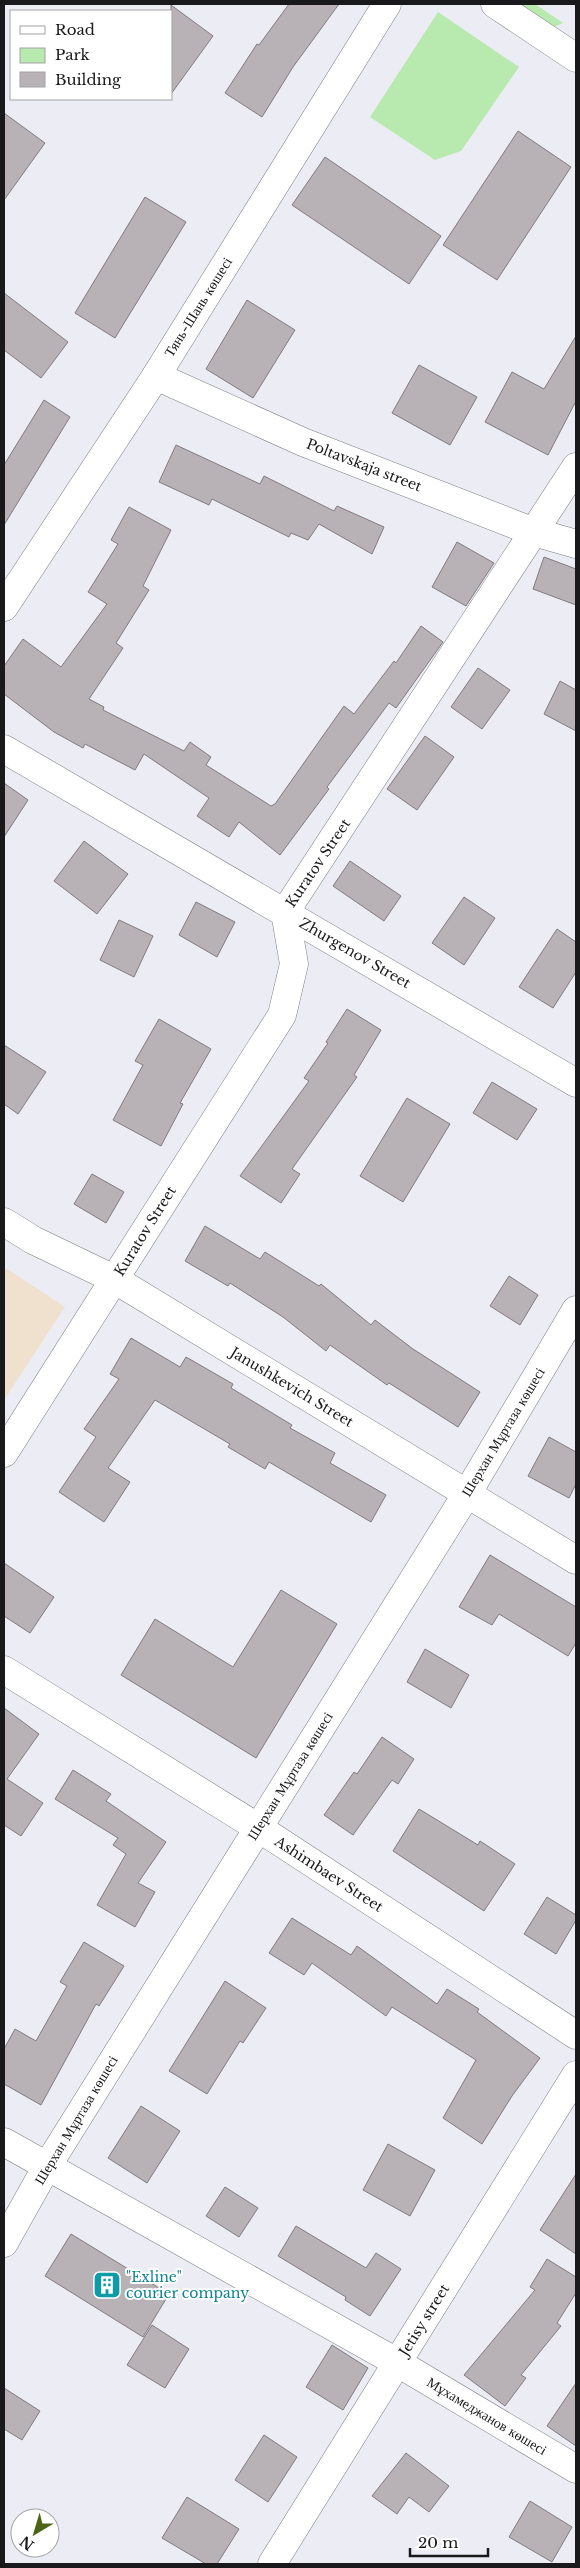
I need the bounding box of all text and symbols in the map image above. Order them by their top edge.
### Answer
legend [10,10,172,100]
text: Road [55,20,95,39]
text: Park [55,45,91,64]
text: Building [55,70,122,89]
street label: Тянь-Шань көшесі [160,254,236,360]
street label: Poltavskaja street [304,435,425,496]
street label: Kuratov Street [282,815,355,911]
street label: Zhurgenov Street [296,914,414,993]
street label: Kuratov Street [110,1182,180,1279]
street label: Janushkevich Street [225,1342,357,1431]
street label: Шерхан Мұртаза көшесі [457,1364,549,1500]
street label: Шерхан Мұртаза көшесі [243,1709,337,1843]
street label: Ashimbaev Street [271,1832,387,1916]
street label: Шерхан Мұртаза көшесі [30,2052,122,2188]
place label: "Exline" courier company [126,2268,249,2302]
building icon: "Exline" courier company [92,2270,122,2300]
street label: Jetisy street [394,2280,454,2361]
street label: Мұхамеджанов көшесі [424,2373,550,2459]
north arrow [10,2508,60,2558]
scale bar [410,2526,488,2558]
text: N [16,2532,38,2554]
text: 20 m [418,2533,458,2552]

